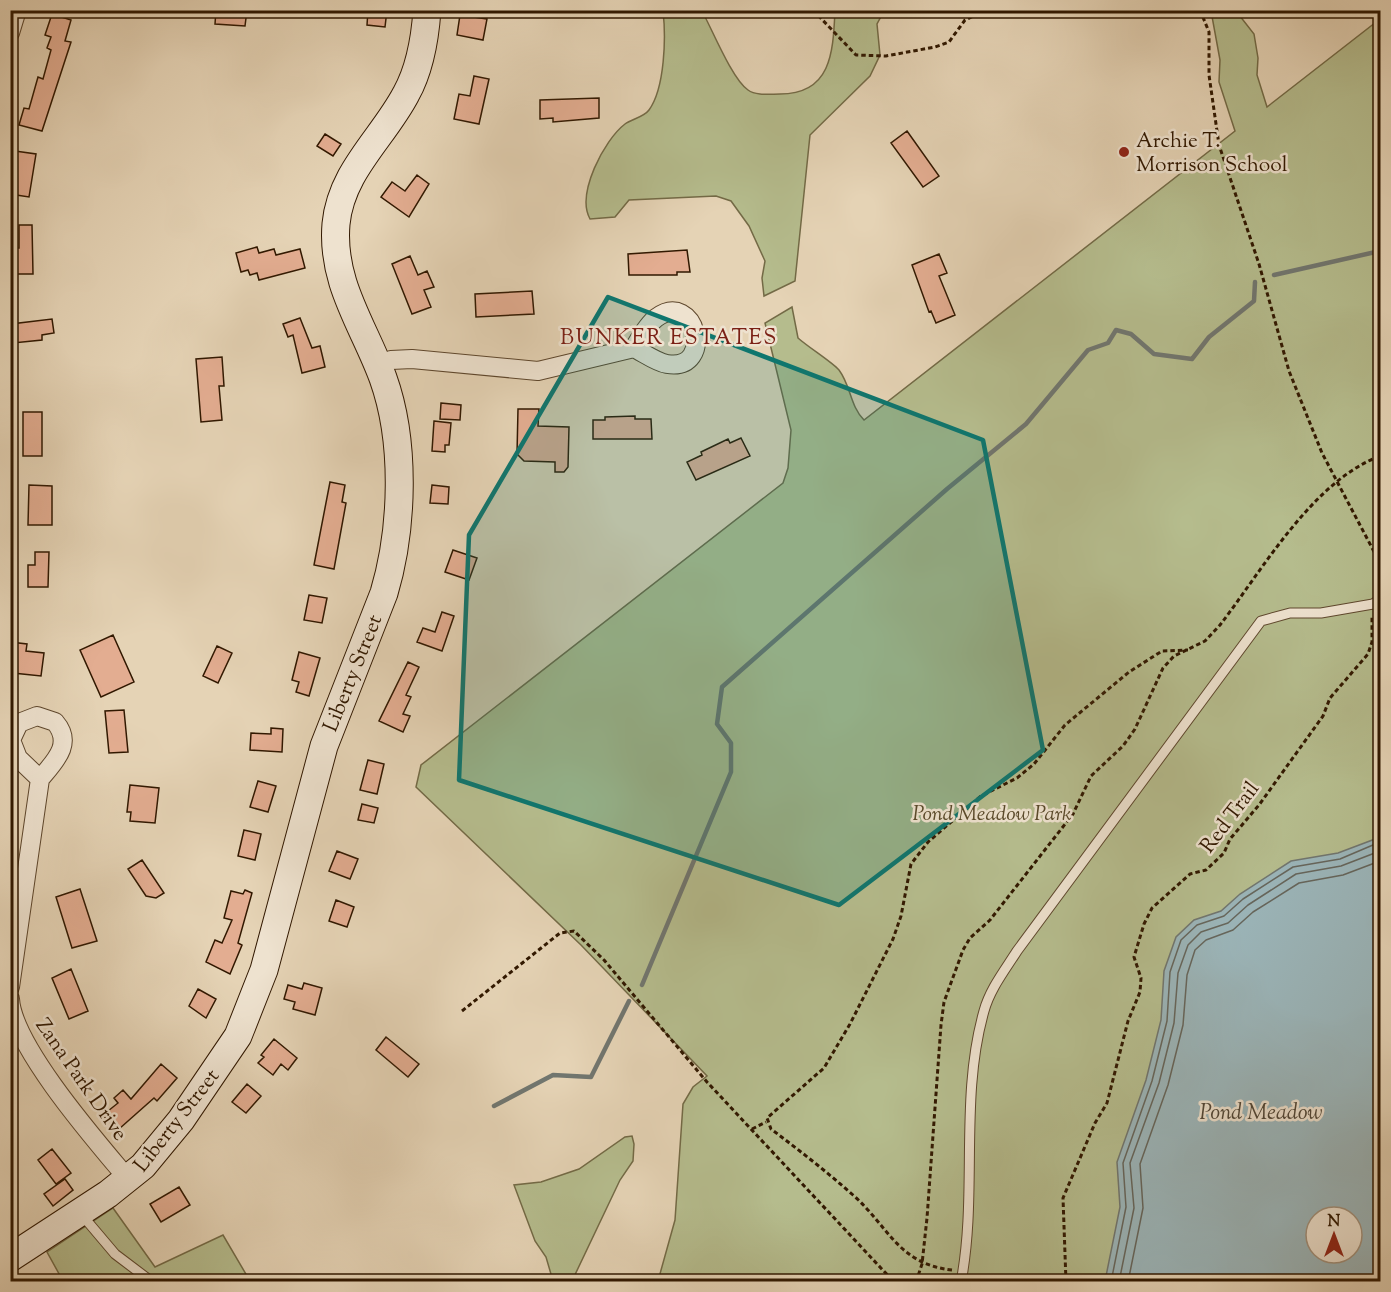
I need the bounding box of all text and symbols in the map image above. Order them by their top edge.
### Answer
place label: Archie T. Morrison School [1136,127,1288,181]
marker: Archie T. Morrison School [1117,145,1131,159]
district label: BUNKER ESTATES [560,323,778,355]
street label: Liberty Street [317,611,391,737]
street label: Red Trail [1194,776,1268,860]
park label: Pond Meadow Park [912,800,1072,830]
street label: Zana Park Drive [27,1013,134,1147]
street label: Liberty Street [128,1063,228,1179]
water label: Pond Meadow [1200,1098,1323,1130]
north arrow [1304,1205,1364,1265]
text: N [1328,1211,1341,1234]

